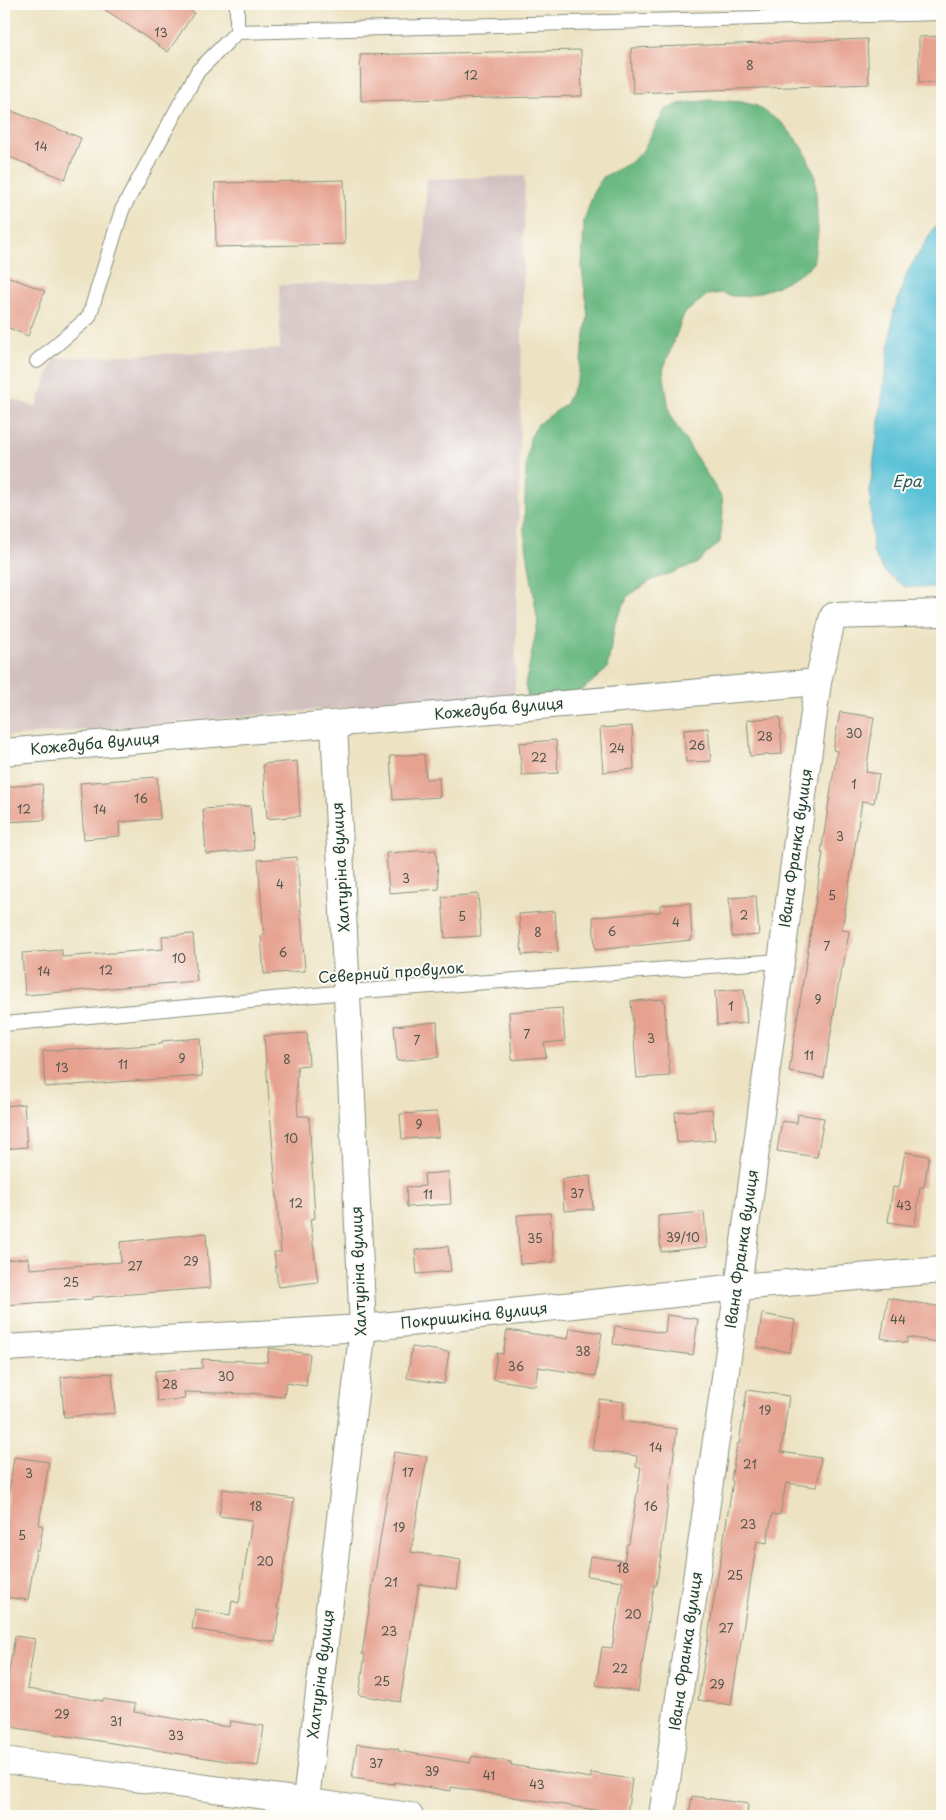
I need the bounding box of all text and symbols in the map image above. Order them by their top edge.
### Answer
house number: 13 [154,23,168,41]
house number: 8 [746,56,754,74]
house number: 12 [464,66,478,84]
house number: 14 [34,137,48,155]
water label: Ера [892,468,923,492]
street label: Кожедуба вулиця [433,690,565,725]
house number: 30 [846,724,863,742]
street label: Кожедуба вулиця [29,725,161,760]
house number: 28 [757,727,773,745]
house number: 26 [689,736,705,754]
house number: 24 [609,739,625,757]
house number: 22 [531,748,547,766]
street label: Івана Франка вулиця [772,767,817,929]
house number: 1 [851,775,857,793]
house number: 16 [134,789,148,807]
house number: 12 [17,800,31,818]
house number: 14 [93,800,107,818]
street label: Халтуріна вулиця [325,802,354,933]
house number: 3 [836,827,844,845]
house number: 3 [402,869,410,887]
house number: 4 [276,875,284,893]
house number: 5 [828,886,836,904]
house number: 2 [740,906,748,924]
house number: 5 [458,907,466,925]
house number: 4 [672,913,680,931]
house number: 6 [608,922,616,940]
house number: 8 [534,923,542,941]
house number: 7 [824,937,831,955]
house number: 6 [279,943,287,961]
house number: 10 [172,949,186,967]
street label: Северний провулок [317,955,465,988]
house number: 12 [99,961,113,979]
house number: 14 [37,962,51,980]
house number: 9 [814,990,822,1008]
house number: 1 [728,997,734,1015]
house number: 7 [524,1025,531,1043]
house number: 3 [647,1029,655,1047]
house number: 7 [414,1031,421,1049]
house number: 11 [804,1046,814,1064]
house number: 9 [178,1049,186,1067]
house number: 8 [283,1050,291,1068]
house number: 11 [118,1055,128,1073]
house number: 13 [55,1058,69,1076]
house number: 9 [415,1115,423,1133]
house number: 10 [284,1129,298,1147]
street label: Івана Франка вулиця [718,1168,763,1330]
house number: 37 [570,1184,585,1202]
house number: 11 [423,1185,433,1203]
house number: 12 [289,1194,303,1212]
house number: 43 [896,1196,912,1214]
street label: Халтуріна вулиця [344,1206,371,1336]
house number: 39/10 [666,1228,700,1246]
house number: 35 [527,1229,543,1247]
house number: 29 [183,1252,199,1270]
house number: 27 [128,1257,143,1275]
house number: 25 [63,1273,79,1291]
street label: Покришкіна вулиця [399,1295,548,1334]
house number: 44 [890,1310,906,1328]
house number: 38 [575,1342,591,1360]
house number: 36 [508,1357,524,1375]
house number: 30 [218,1367,235,1385]
house number: 28 [162,1375,178,1393]
house number: 19 [759,1401,771,1419]
house number: 14 [649,1438,663,1456]
house number: 21 [743,1455,757,1473]
house number: 17 [402,1463,414,1481]
house number: 3 [25,1464,33,1482]
house number: 18 [250,1497,262,1515]
house number: 16 [644,1497,658,1515]
house number: 23 [740,1515,756,1533]
house number: 19 [393,1518,405,1536]
house number: 5 [18,1526,26,1544]
house number: 20 [256,1552,274,1570]
house number: 18 [617,1559,629,1577]
house number: 25 [727,1566,743,1584]
street label: Івана Франка вулиця [662,1570,707,1732]
house number: 21 [384,1573,398,1591]
house number: 20 [624,1605,642,1623]
street label: Халтуріна вулиця [300,1608,339,1740]
house number: 27 [719,1619,734,1637]
house number: 23 [381,1622,397,1640]
house number: 22 [612,1659,628,1677]
house number: 25 [374,1672,390,1690]
house number: 29 [709,1675,725,1693]
house number: 29 [54,1705,70,1723]
house number: 31 [110,1712,122,1730]
house number: 33 [168,1726,184,1744]
house number: 37 [369,1754,384,1772]
house number: 39 [425,1762,439,1780]
house number: 41 [483,1766,495,1784]
house number: 43 [529,1775,545,1793]

